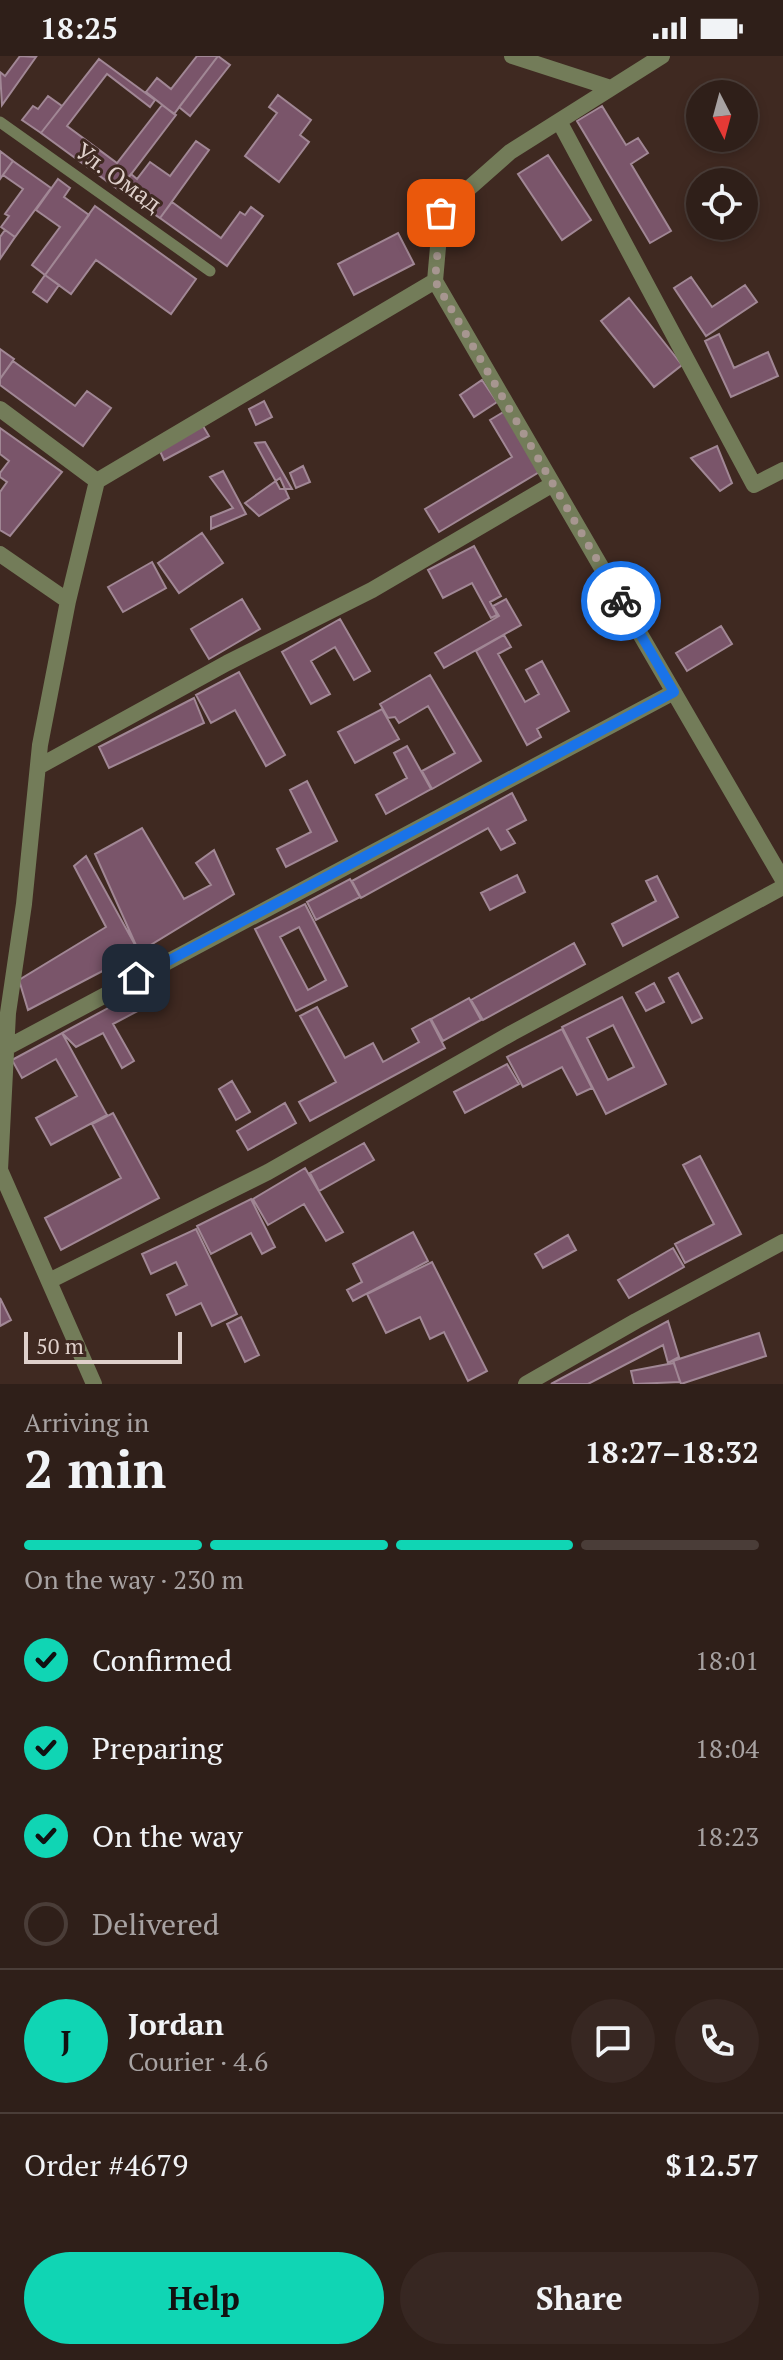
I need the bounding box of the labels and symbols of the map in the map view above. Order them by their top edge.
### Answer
north arrow [686,80,758,152]
street label: Ул. Омад [69,135,169,219]
pin [407,179,475,247]
courier [581,561,661,641]
pin [102,944,170,1012]
scale bar [24,1328,182,1364]

